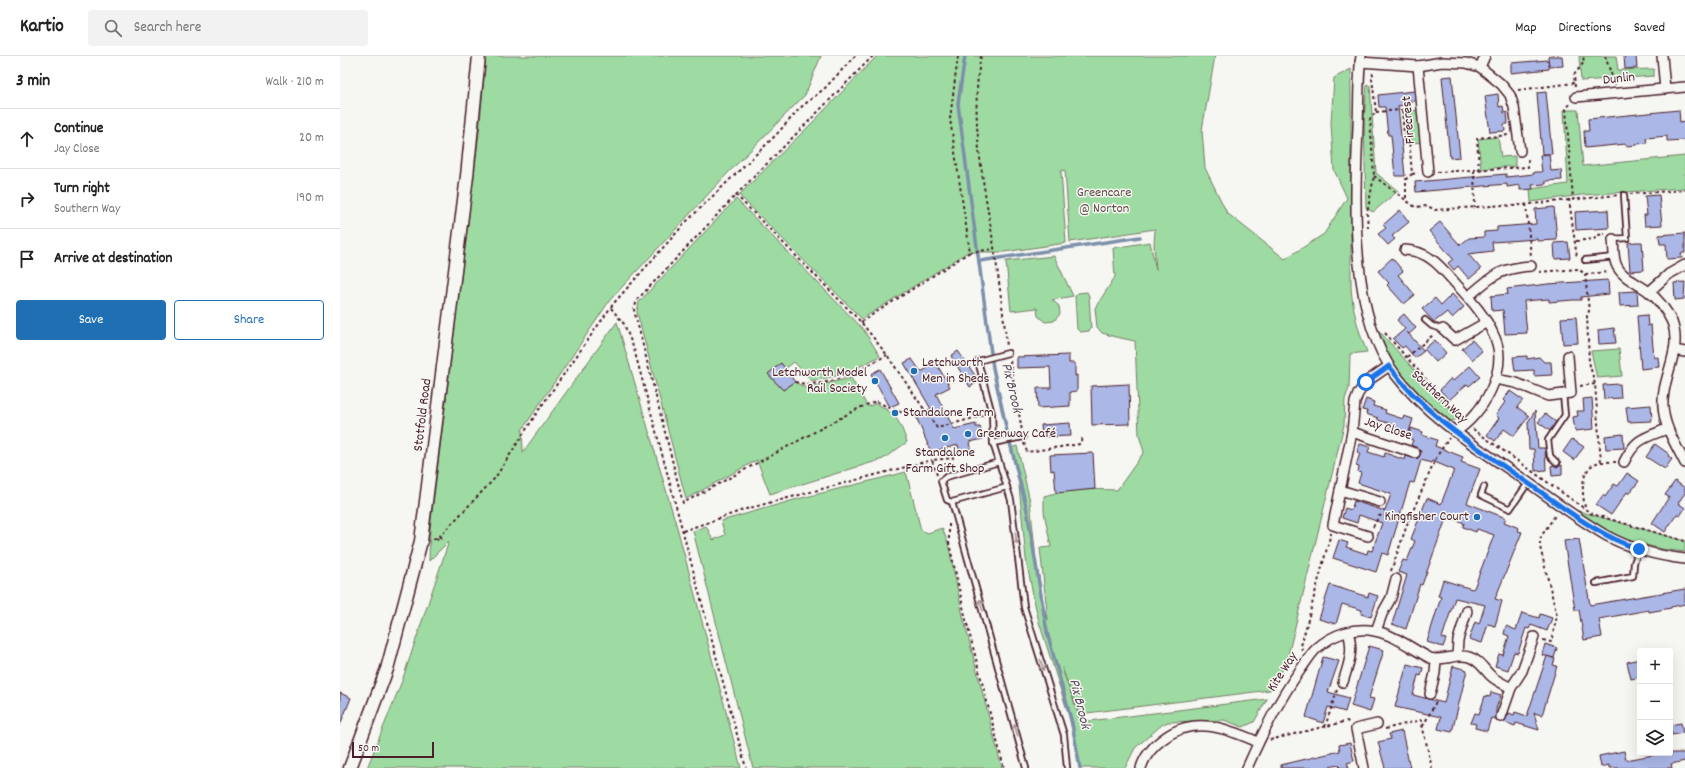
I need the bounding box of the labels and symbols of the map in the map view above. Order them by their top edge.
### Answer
street label: Dunlin [1602,67,1636,91]
street label: Firecrest [1397,95,1421,145]
park label: Greencare @ Norton [1077,183,1131,219]
place label: Letchworth Men in Sheds [922,353,990,389]
water label: Pix Brook [995,361,1028,417]
place label: Letchworth Model Rail Society [772,363,868,399]
street label: Southern Way [1406,365,1472,429]
marker: Letchworth Men in Sheds [909,366,919,376]
route start [1357,373,1375,391]
marker: Letchworth Model Rail Society [870,376,880,386]
street label: Stotfold Road [409,377,437,453]
place label: Standalone Farm [903,403,994,423]
marker: Standalone Farm [890,408,900,418]
street label: Jay Close [1362,412,1414,446]
place label: Greenway Café [976,424,1056,444]
marker: Greenway Café [963,429,973,439]
marker: Standalone Farm Gift Shop [940,433,950,443]
place label: Standalone Farm Gift Shop [905,443,985,479]
place label: Kingfisher Court [1384,507,1469,527]
marker: Kingfisher Court [1472,512,1482,522]
one-way arrow [1012,531,1020,544]
route end [1630,540,1648,558]
one-way arrow [977,599,984,612]
street label: Kite Way [1263,648,1304,696]
one-way arrow [1039,659,1047,671]
water label: Pix Brook [1062,677,1096,733]
one-way arrow [1012,724,1019,737]
scale bar [352,740,434,759]

